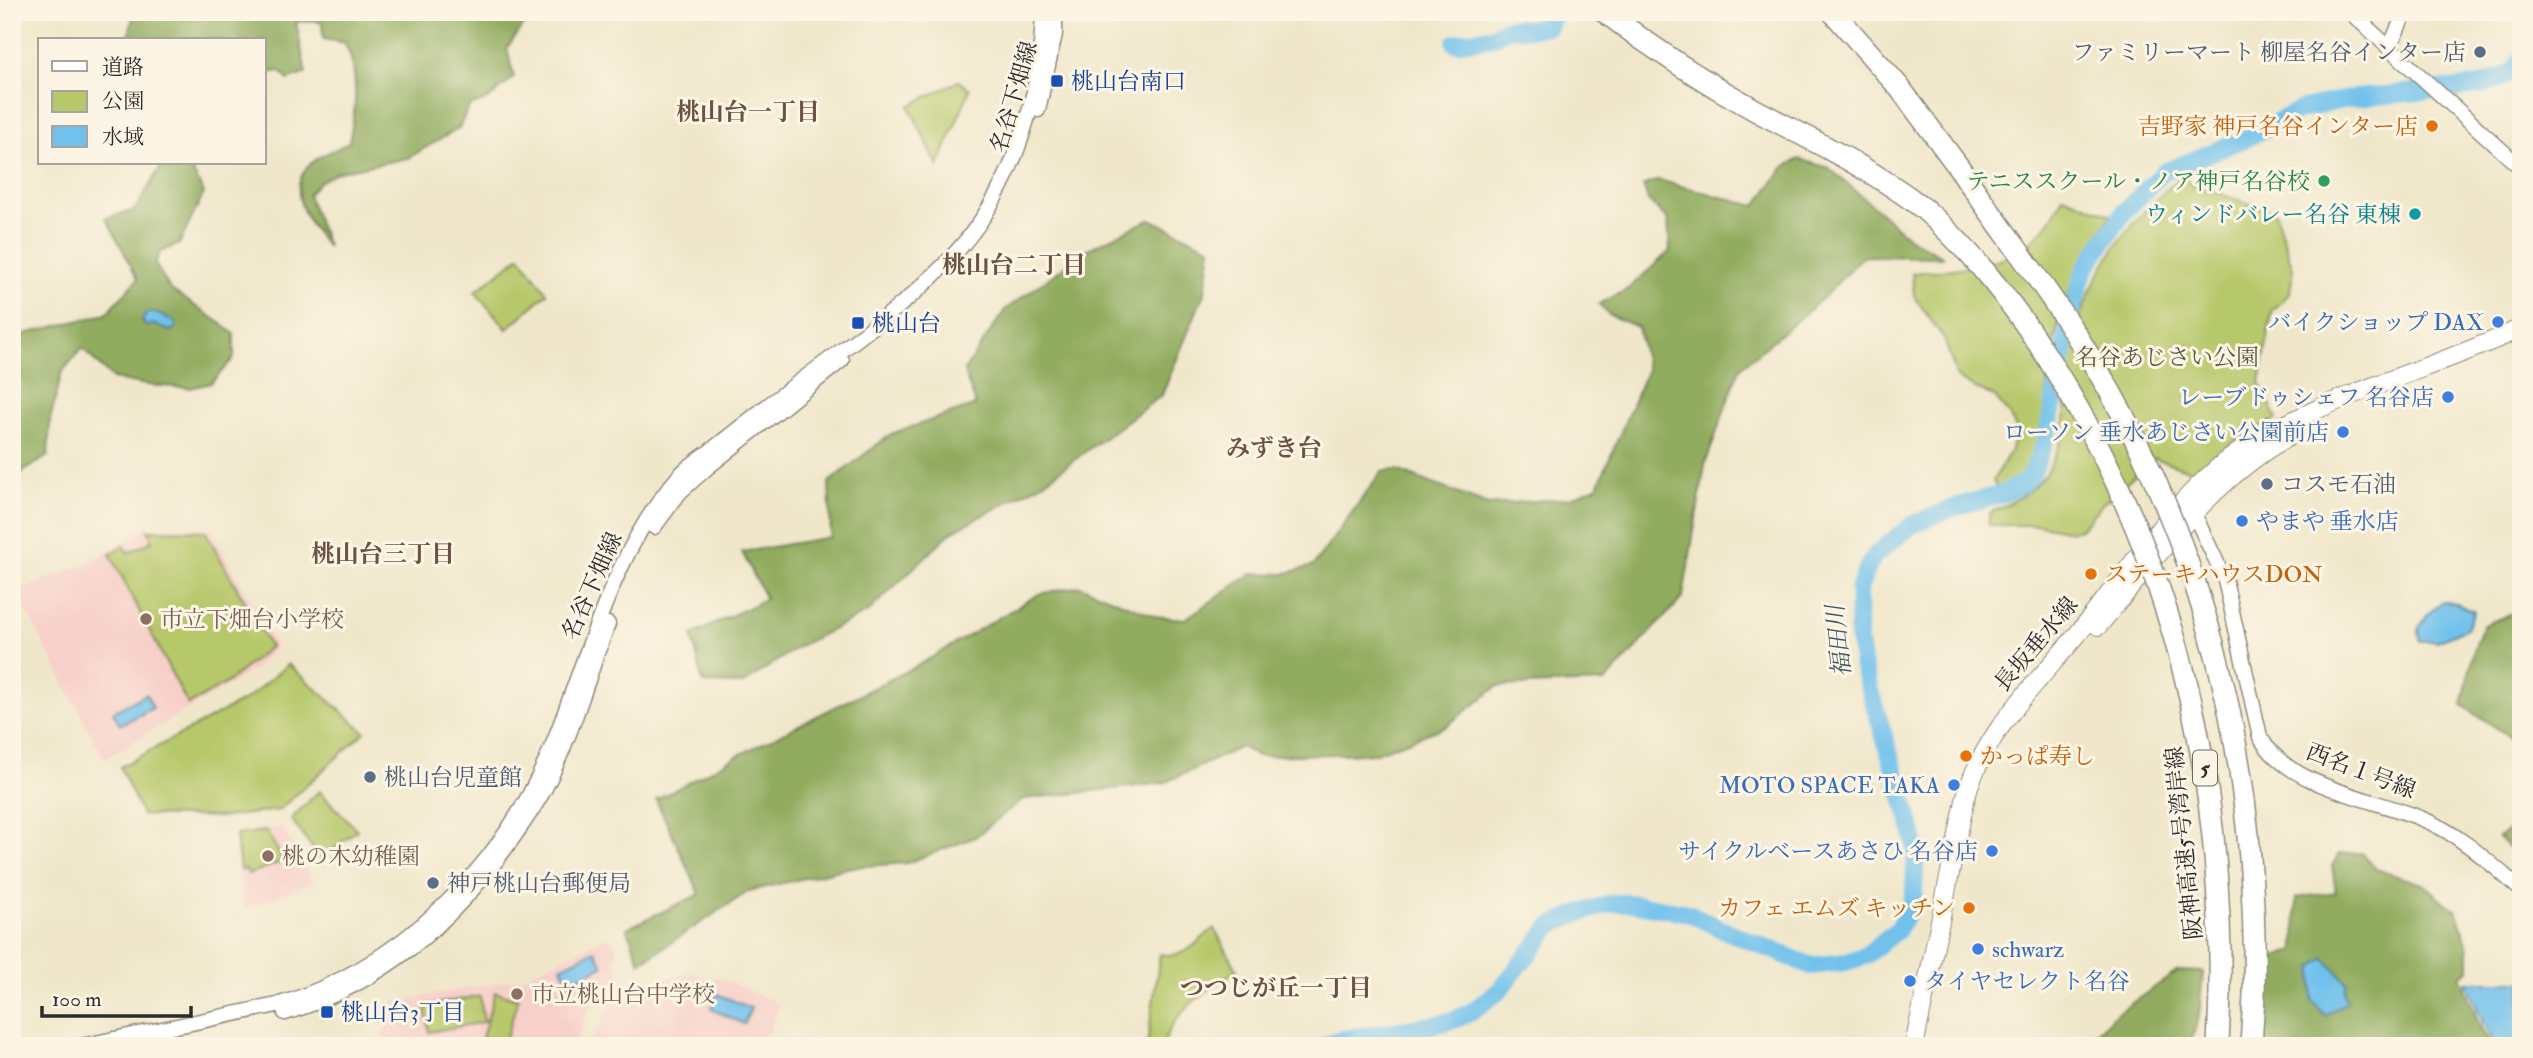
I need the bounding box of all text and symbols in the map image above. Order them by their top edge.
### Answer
legend [38,38,266,164]
street label: 名谷下畑線 [984,38,1044,156]
place label: ファミリーマート 柳屋名谷インター店 [2072,38,2466,67]
marker: ファミリーマート 柳屋名谷インター店 [2472,44,2488,60]
text: 道路 [102,54,144,81]
place label: 桃山台南口 [1071,67,1186,96]
marker: 桃山台南口 [1049,73,1065,89]
text: 公園 [102,88,144,115]
district label: 桃山台一丁目 [676,97,820,128]
place label: 吉野家 神戸名谷インター店 [2138,112,2418,141]
marker: 吉野家 神戸名谷インター店 [2424,118,2440,134]
text: 水域 [102,124,144,151]
place label: テニススクール・ノア神戸名谷校 [1966,167,2310,196]
marker: テニススクール・ノア神戸名谷校 [2316,173,2332,189]
place label: ウィンドバレー名谷 東棟 [2145,200,2401,229]
marker: ウィンドバレー名谷 東棟 [2407,206,2423,222]
district label: 桃山台二丁目 [942,250,1086,281]
place label: バイクショップ DAX [2268,308,2484,337]
place label: 桃山台 [872,309,941,338]
marker: バイクショップ DAX [2490,314,2506,330]
marker: 桃山台 [850,315,866,331]
park label: 名谷あじさい公園 [2075,343,2259,372]
place label: レーブドゥシェフ 名谷店 [2178,383,2434,412]
marker: レーブドゥシェフ 名谷店 [2440,389,2456,405]
place label: ローソン 垂水あじさい公園前店 [2003,418,2329,447]
marker: ローソン 垂水あじさい公園前店 [2335,424,2351,440]
district label: みずき台 [1226,433,1322,464]
place label: コスモ石油 [2281,470,2396,499]
marker: コスモ石油 [2259,476,2275,492]
place label: やまや 垂水店 [2256,507,2399,536]
marker: やまや 垂水店 [2234,513,2250,529]
street label: 名谷下畑線 [555,528,629,644]
district label: 桃山台三丁目 [311,539,455,570]
place label: ステーキハウスDON [2105,560,2323,589]
marker: ステーキハウスDON [2083,566,2099,582]
street label: 長坂垂水線 [1988,591,2084,697]
water label: 福田川 [1820,601,1858,678]
place label: 市立下畑台小学校 [160,605,344,634]
marker: 市立下畑台小学校 [138,611,154,627]
street label: 西名１号線 [2302,737,2420,805]
place label: かっぱ寿し [1980,742,2095,771]
street label: 阪神高速5号湾岸線 [2159,745,2209,941]
marker: かっぱ寿し [1958,748,1974,764]
road number: 5 [2193,750,2217,786]
place label: 桃山台児童館 [384,763,522,792]
marker: 桃山台児童館 [362,769,378,785]
place label: MOTO SPACE TAKA [1719,771,1940,800]
marker: MOTO SPACE TAKA [1946,777,1962,793]
place label: サイクルベースあさひ 名谷店 [1678,837,1978,866]
place label: 桃の木幼稚園 [282,842,420,871]
marker: サイクルベースあさひ 名谷店 [1984,843,2000,859]
marker: 桃の木幼稚園 [260,848,276,864]
place label: 神戸桃山台郵便局 [447,869,631,898]
marker: 神戸桃山台郵便局 [425,875,441,891]
place label: カフェ エムズ キッチン [1718,894,1955,923]
marker: カフェ エムズ キッチン [1961,900,1977,916]
place label: schwarz [1992,935,2064,964]
marker: schwarz [1970,941,1986,957]
place label: タイヤセレクト名谷 [1924,967,2130,996]
district label: つつじが丘一丁目 [1180,973,1372,1004]
marker: タイヤセレクト名谷 [1902,973,1918,989]
scale bar [42,974,191,1018]
place label: 市立桃山台中学校 [531,980,715,1009]
text: 100 m [52,986,102,1013]
marker: 市立桃山台中学校 [509,986,525,1002]
place label: 桃山台3丁目 [341,998,465,1027]
marker: 桃山台3丁目 [319,1004,335,1020]

